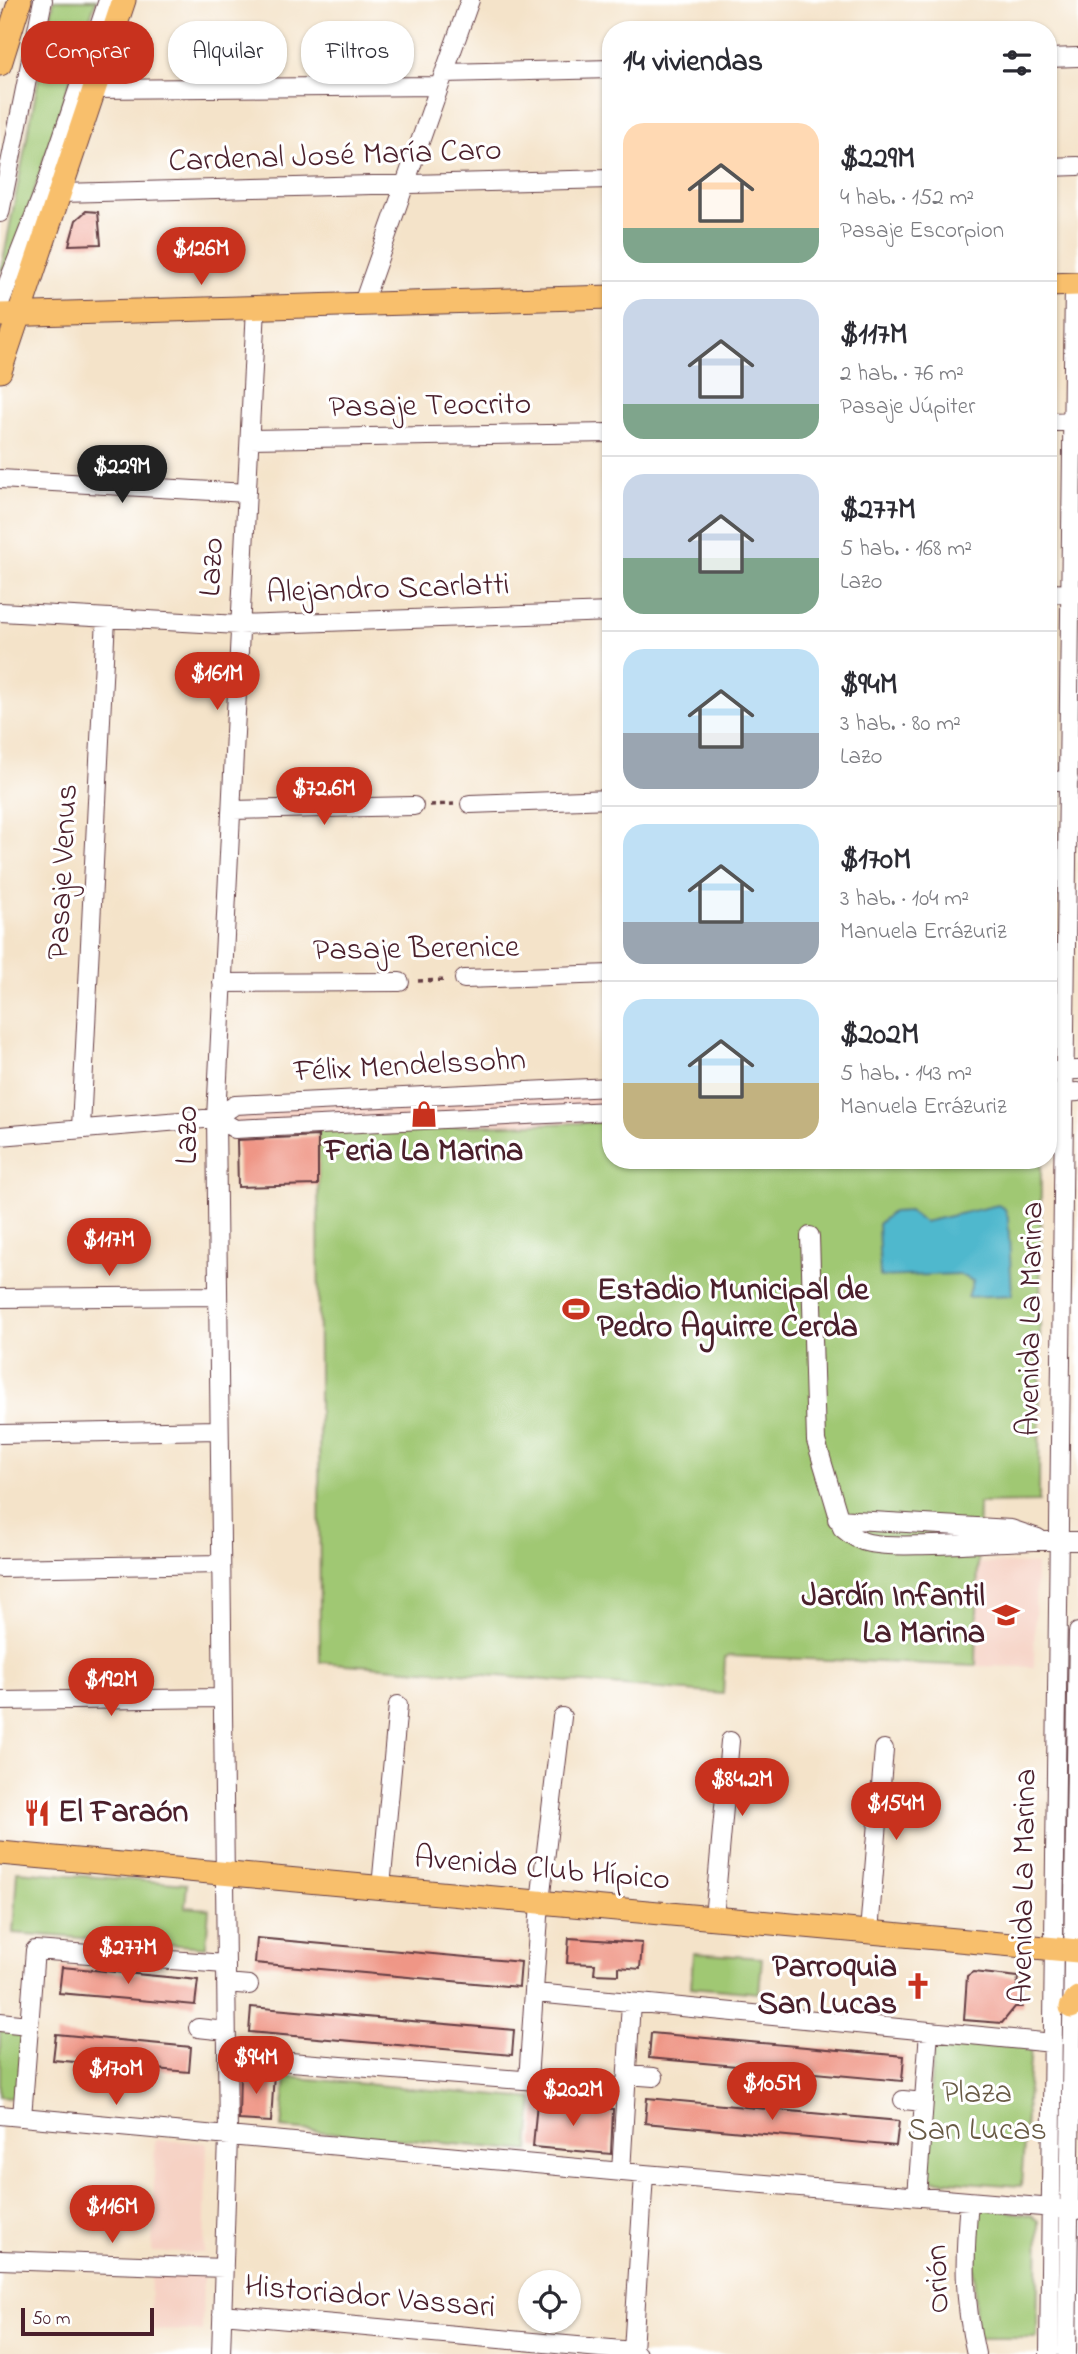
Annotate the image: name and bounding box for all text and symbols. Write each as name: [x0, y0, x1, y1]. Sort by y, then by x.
chip: Comprar: [21, 21, 154, 84]
chip: Alquilar: [168, 21, 287, 84]
chip: Filtros: [301, 21, 414, 84]
text: 14 viviendas: [623, 41, 763, 85]
icon: filters: [998, 44, 1036, 82]
street label: Cardenal José María Caro: [168, 128, 502, 186]
text: $229M: [840, 138, 915, 182]
icon: home: [679, 151, 763, 235]
text: 4 hab. · 152 m²: [840, 182, 974, 215]
text: Pasaje Escorpion: [840, 215, 1004, 248]
pin: $126M: [152, 228, 250, 287]
text: $126M: [173, 233, 229, 266]
text: $117M: [840, 314, 908, 358]
icon: home: [679, 327, 763, 411]
text: 2 hab. · 76 m²: [840, 358, 964, 391]
street label: Pasaje Teocrito: [328, 382, 532, 432]
text: Pasaje Júpiter: [840, 391, 975, 424]
pin: $229M: [73, 446, 171, 505]
text: $229M: [93, 451, 151, 484]
text: $277M: [840, 489, 916, 533]
icon: home: [679, 502, 763, 586]
text: 5 hab. · 168 m²: [840, 533, 972, 566]
street label: Lazo: [188, 536, 238, 598]
street label: Alejandro Scarlatti: [266, 562, 510, 618]
text: Lazo: [840, 566, 883, 599]
pin: $161M: [168, 652, 266, 712]
text: $161M: [191, 658, 243, 691]
text: $94M: [840, 664, 898, 708]
icon: home: [679, 677, 763, 761]
text: 3 hab. · 80 m²: [840, 708, 961, 741]
text: Lazo: [840, 741, 883, 774]
pin: $72.6M: [267, 768, 381, 827]
text: $72.6M: [292, 773, 356, 806]
street label: Pasaje Venus: [36, 783, 92, 961]
text: $170M: [840, 839, 911, 883]
icon: home: [679, 852, 763, 936]
text: 3 hab. · 104 m²: [840, 883, 969, 916]
text: Manuela Errázuriz: [840, 916, 1007, 949]
street label: Pasaje Berenice: [312, 925, 520, 975]
text: $202M: [840, 1014, 919, 1058]
icon: home: [679, 1027, 763, 1111]
street label: Félix Mendelssohn: [292, 1037, 527, 1097]
text: 5 hab. · 143 m²: [840, 1058, 972, 1091]
text: Manuela Errázuriz: [840, 1091, 1007, 1124]
shop icon: Feria La Marina: [409, 1099, 439, 1129]
street label: Lazo: [165, 1105, 212, 1165]
place label: Feria La Marina: [323, 1129, 523, 1176]
street label: Avenida La Marina: [1006, 1201, 1058, 1437]
pin: $117M: [60, 1218, 158, 1278]
text: $117M: [83, 1224, 135, 1257]
place label: Estadio Municipal de Pedro Aguirre Cerda: [597, 1268, 870, 1353]
sports icon: Estadio Municipal de Pedro Aguirre Cerda: [561, 1294, 591, 1324]
place label: Jardín Infantil La Marina: [802, 1574, 985, 1658]
school or university icon: Jardín Infantil La Marina: [991, 1600, 1021, 1630]
pin: $192M: [62, 1658, 160, 1718]
text: $192M: [84, 1664, 138, 1697]
pin: $84.2M: [685, 1758, 799, 1818]
text: $84.2M: [711, 1764, 773, 1797]
street label: Avenida La Marina: [999, 1768, 1051, 2004]
pin: $154M: [847, 1783, 945, 1842]
text: $154M: [867, 1788, 925, 1821]
place label: El Faraón: [58, 1790, 189, 1837]
restaurant icon: El Faraón: [22, 1798, 52, 1828]
street label: Avenida Club Hípico: [412, 1835, 672, 1905]
pin: $277M: [79, 1926, 177, 1986]
text: $277M: [99, 1932, 157, 1965]
place label: Parroquia San Lucas: [758, 1945, 897, 2029]
church icon: Parroquia San Lucas: [903, 1971, 933, 2001]
pin: $94M: [215, 2036, 297, 2096]
text: $94M: [234, 2042, 278, 2075]
pin: $170M: [67, 2048, 165, 2107]
text: $170M: [89, 2053, 143, 2086]
pin: $105M: [723, 2062, 821, 2122]
pin: $202M: [524, 2068, 622, 2128]
text: $105M: [743, 2068, 801, 2101]
park label: Plaza San Lucas: [907, 2071, 1047, 2155]
text: $202M: [543, 2074, 603, 2107]
pin: $116M: [63, 2186, 161, 2245]
text: $116M: [86, 2191, 138, 2224]
street label: Orión: [914, 2244, 964, 2314]
street label: Historiador Vassari: [243, 2264, 497, 2332]
map controls: [518, 2270, 581, 2333]
button: locate: [518, 2270, 581, 2333]
scale bar: [21, 2305, 154, 2337]
text: 50 m: [32, 2306, 71, 2333]

